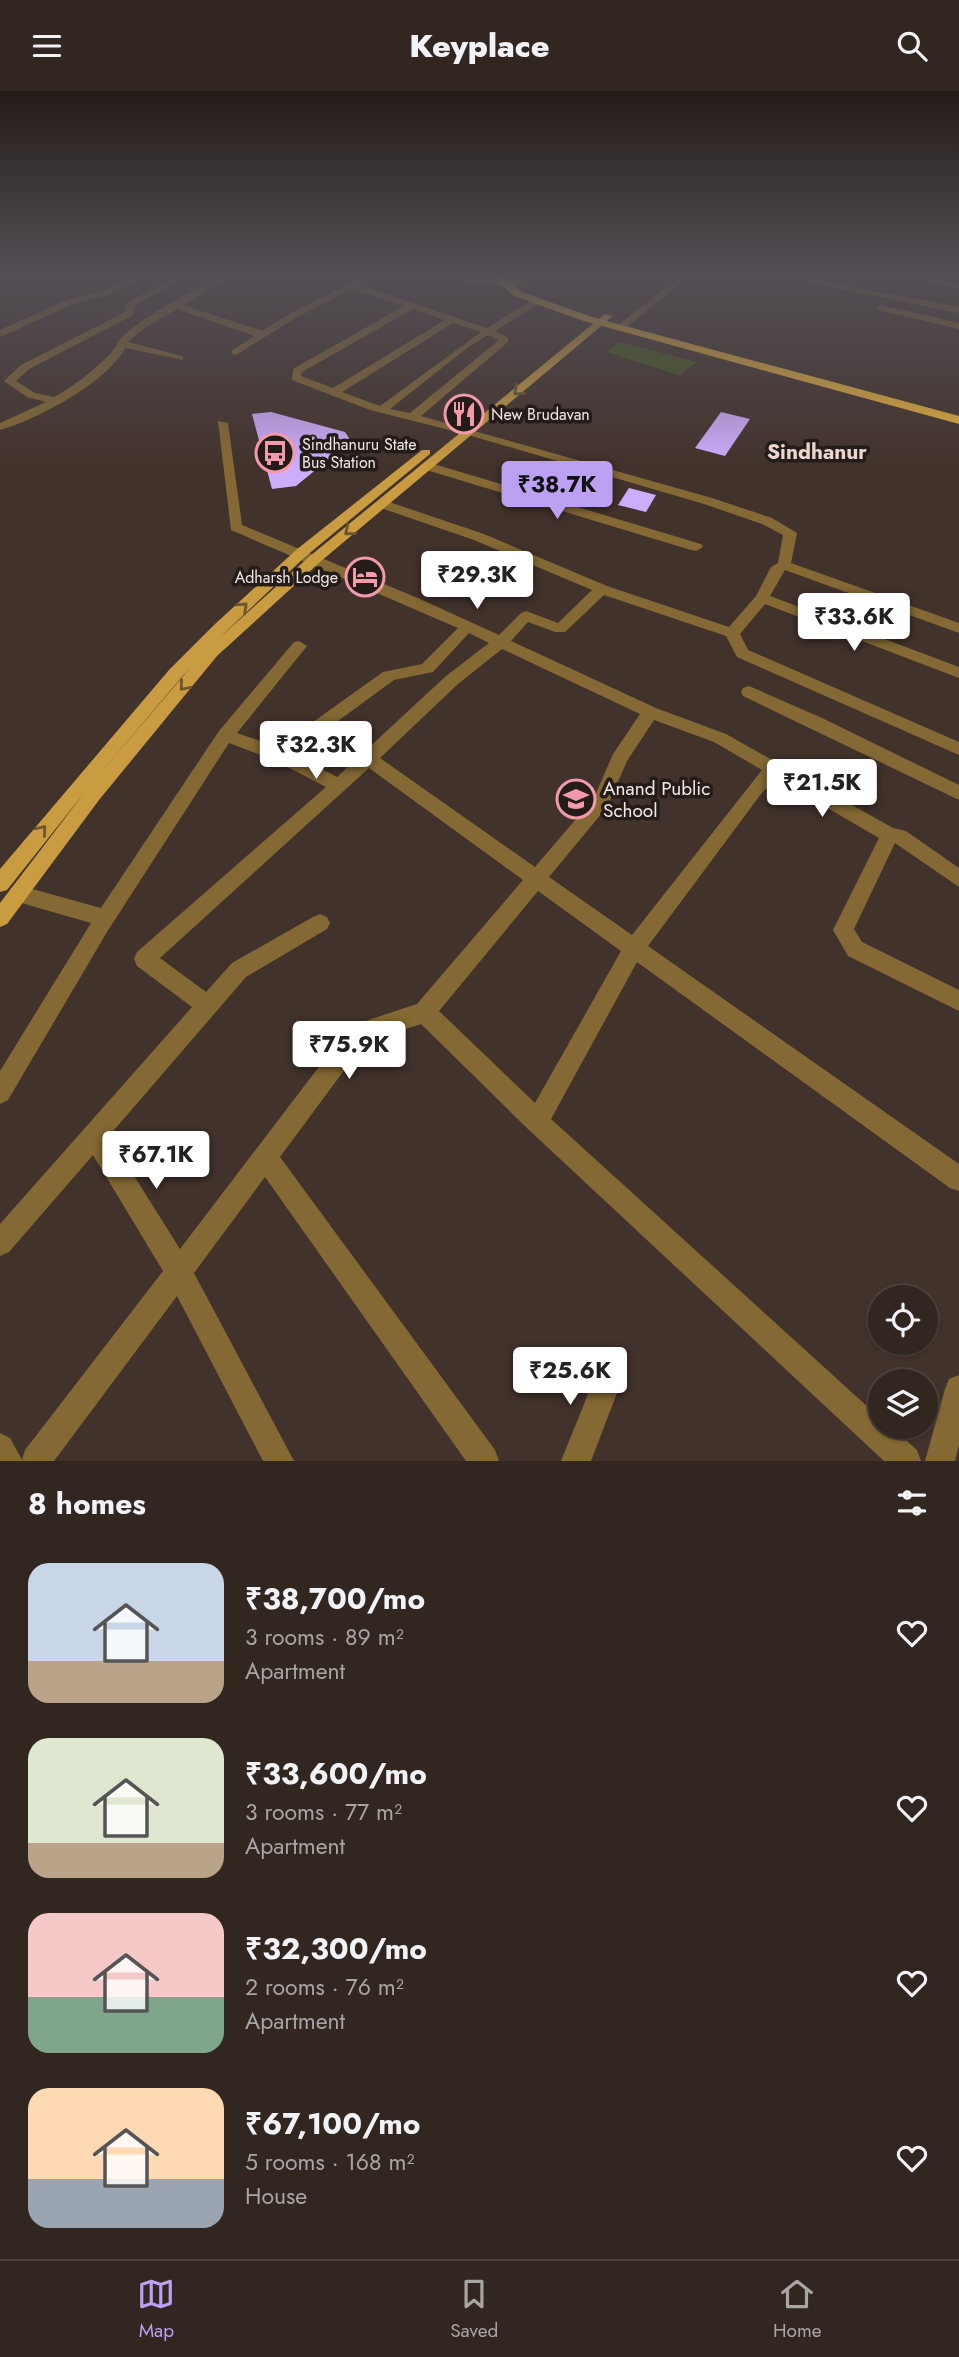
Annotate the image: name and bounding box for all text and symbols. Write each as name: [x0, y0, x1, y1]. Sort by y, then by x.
text: Keyplace: [409, 23, 550, 69]
icon: menu: [28, 27, 66, 65]
icon: search: [893, 27, 931, 65]
one-way arrow: [513, 383, 526, 395]
restaurant icon: New Brudavan: [443, 393, 485, 435]
place label: New Brudavan: [491, 403, 590, 426]
bus stop icon: Sindhanuru State Bus Station: [254, 432, 296, 474]
place label: Sindhanuru State Bus Station: [302, 433, 416, 474]
district label: Sindhanur: [767, 437, 867, 467]
pin: ₹38.7K: [500, 461, 614, 521]
text: ₹38.7K: [518, 467, 596, 501]
one-way arrow: [345, 523, 358, 535]
pin: ₹29.3K: [420, 552, 534, 611]
hotel icon: Adharsh Lodge: [344, 556, 386, 598]
text: ₹29.3K: [437, 557, 517, 591]
place label: Adharsh Lodge: [235, 566, 338, 589]
pin: ₹33.6K: [797, 594, 911, 653]
text: ₹33.6K: [814, 599, 894, 633]
one-way arrow: [235, 602, 248, 615]
one-way arrow: [179, 678, 192, 691]
pin: ₹32.3K: [259, 721, 373, 781]
text: ₹32.3K: [276, 727, 356, 761]
pin: ₹21.5K: [765, 759, 879, 819]
text: ₹21.5K: [783, 765, 861, 799]
place label: Anand Public School: [603, 775, 710, 824]
school or university icon: Anand Public School: [555, 778, 597, 820]
one-way arrow: [34, 826, 46, 839]
pin: ₹75.9K: [292, 1021, 406, 1081]
text: ₹75.9K: [309, 1027, 389, 1061]
pin: ₹67.1K: [99, 1131, 213, 1191]
text: ₹67.1K: [118, 1137, 194, 1171]
map controls: [868, 1285, 938, 1439]
button: locate: [868, 1285, 938, 1355]
pin: ₹25.6K: [513, 1347, 627, 1407]
text: ₹25.6K: [529, 1353, 611, 1387]
button: layers: [868, 1369, 938, 1439]
text: 8 homes: [28, 1482, 146, 1525]
icon: filters: [893, 1484, 931, 1522]
text: ₹38,700/mo: [245, 1577, 425, 1620]
icon: home: [84, 1591, 168, 1675]
icon: heart: [893, 1614, 931, 1652]
text: 3 rooms · 89 m²: [245, 1620, 404, 1654]
text: Apartment: [245, 1654, 345, 1688]
text: ₹33,600/mo: [245, 1752, 427, 1795]
icon: home: [84, 1766, 168, 1850]
icon: heart: [893, 1789, 931, 1827]
text: 3 rooms · 77 m²: [245, 1795, 402, 1829]
text: Apartment: [245, 1829, 345, 1863]
text: ₹32,300/mo: [245, 1927, 427, 1970]
icon: home: [84, 1941, 168, 2025]
icon: heart: [893, 1964, 931, 2002]
text: 2 rooms · 76 m²: [245, 1970, 404, 2004]
text: Apartment: [245, 2004, 345, 2038]
text: ₹67,100/mo: [245, 2102, 420, 2145]
icon: home: [84, 2116, 168, 2200]
icon: heart: [893, 2139, 931, 2177]
text: 5 rooms · 168 m²: [245, 2145, 414, 2179]
text: House: [245, 2179, 307, 2213]
tab: Map: [137, 2275, 175, 2344]
tab: Saved: [450, 2275, 498, 2344]
tab: Home: [773, 2275, 822, 2344]

